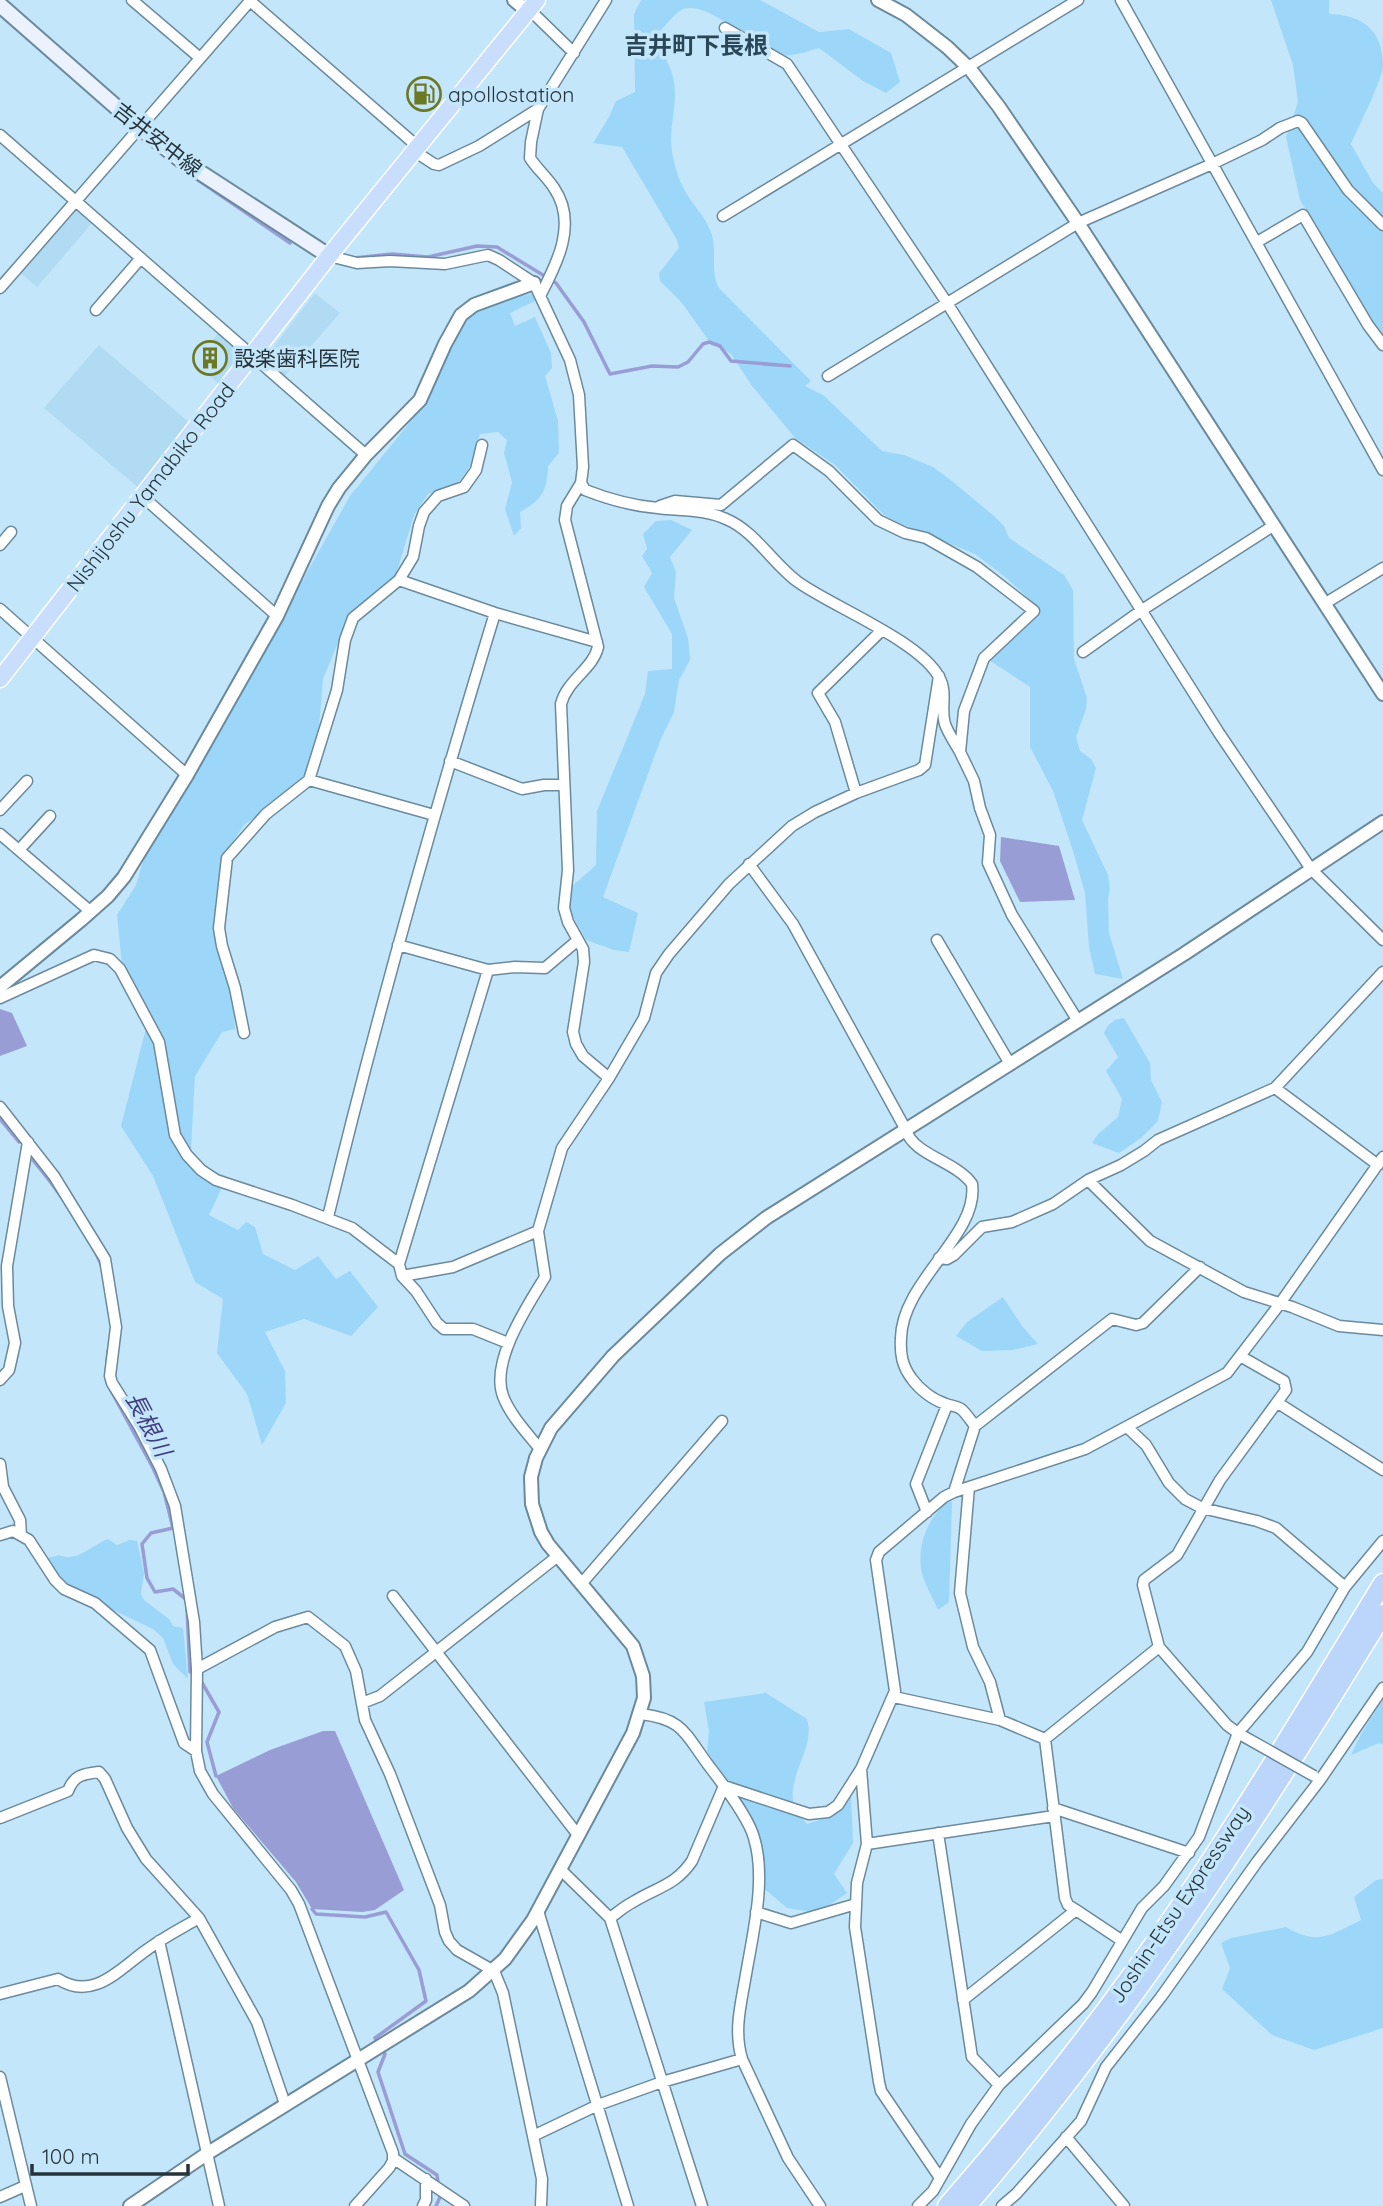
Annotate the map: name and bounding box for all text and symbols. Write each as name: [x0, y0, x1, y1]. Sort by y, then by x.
district label: 吉井町下長根: [624, 30, 768, 60]
fuel station icon: apollostation: [405, 75, 443, 113]
place label: apollostation: [448, 81, 574, 107]
street label: 吉井安中線: [109, 96, 207, 182]
building icon: 設楽歯科医院: [191, 339, 229, 377]
place label: 設楽歯科医院: [234, 345, 360, 371]
street label: Nishijoshu Yamabiko Road: [60, 377, 240, 597]
water label: 長根川: [120, 1387, 179, 1464]
street label: Joshin-Etsu Expressway: [1103, 1800, 1255, 2008]
scale bar: [32, 2132, 187, 2176]
text: 100 m: [42, 2143, 100, 2169]

